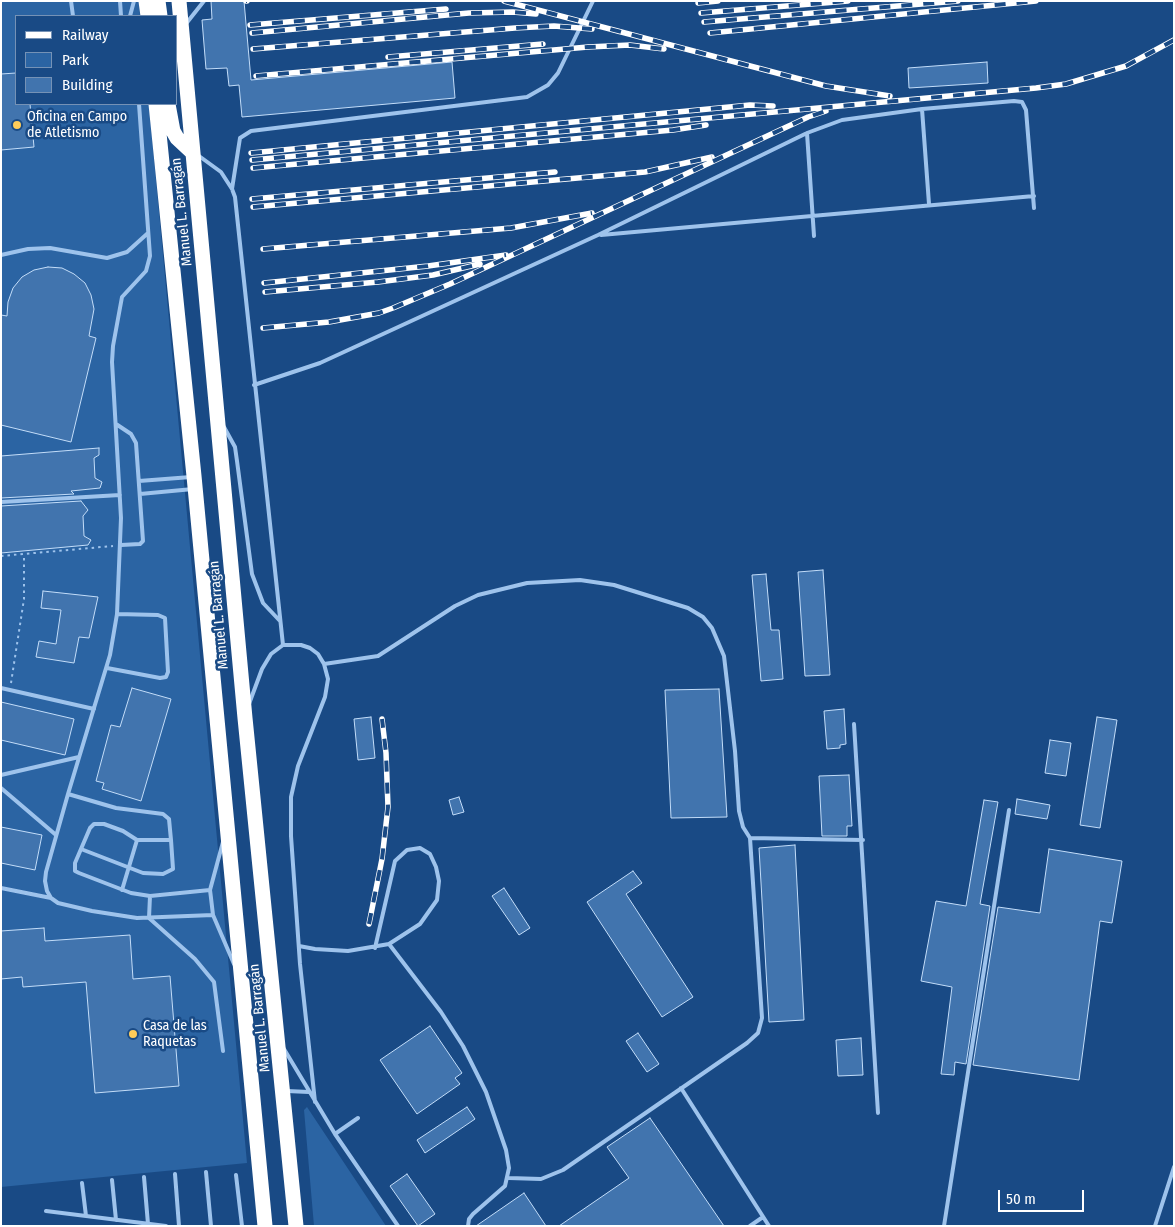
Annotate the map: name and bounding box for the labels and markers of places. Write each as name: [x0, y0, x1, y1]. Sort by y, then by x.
place label: Oficina en Campo de Atletismo: [27, 109, 127, 142]
marker: Oficina en Campo de Atletismo: [11, 119, 23, 131]
place label: Casa de las Raquetas: [143, 1018, 207, 1050]
marker: Casa de las Raquetas: [127, 1028, 139, 1040]

